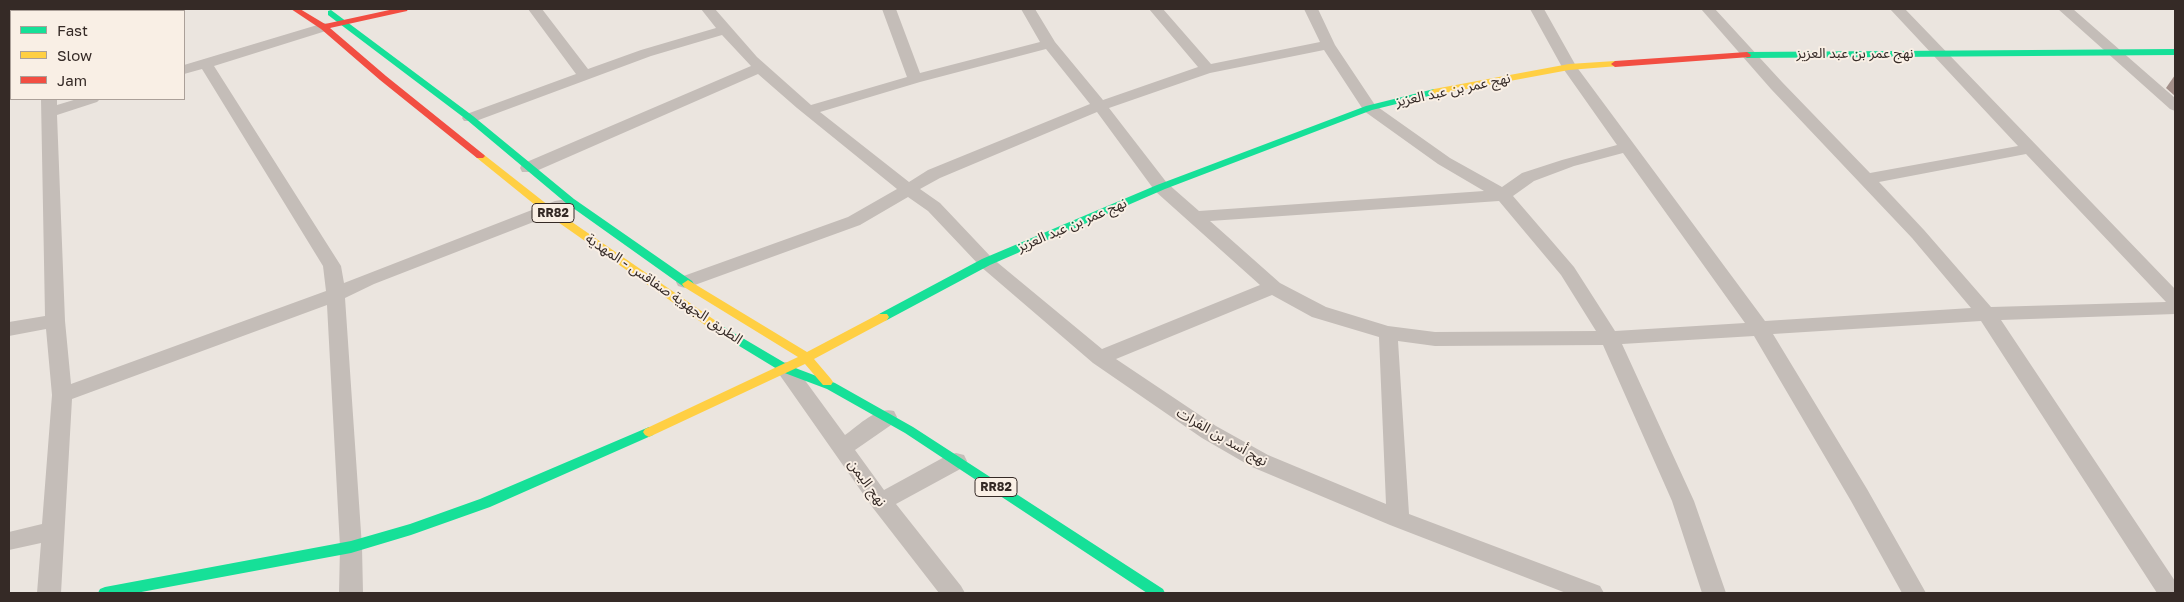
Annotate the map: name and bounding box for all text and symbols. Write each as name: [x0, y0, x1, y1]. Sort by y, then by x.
legend: [10, 10, 185, 100]
text: Fast: [57, 21, 88, 39]
text: Slow: [57, 46, 92, 64]
street label: نهج عمر بن عبد العزيز: [1796, 46, 1914, 62]
street label: نهج عمر بن عبد العزيز: [1394, 70, 1512, 110]
text: Jam: [57, 71, 87, 89]
street label: نهج عمر بن عبد العزيز: [1015, 194, 1129, 256]
road number: RR82: [532, 204, 574, 222]
street label: الطريق الجهوية صفاقس - المهدية: [582, 230, 746, 348]
street label: نهج أسد بن الفرات: [1173, 404, 1271, 470]
street label: نهج اليمن: [844, 456, 890, 510]
road number: RR82: [975, 478, 1017, 497]

